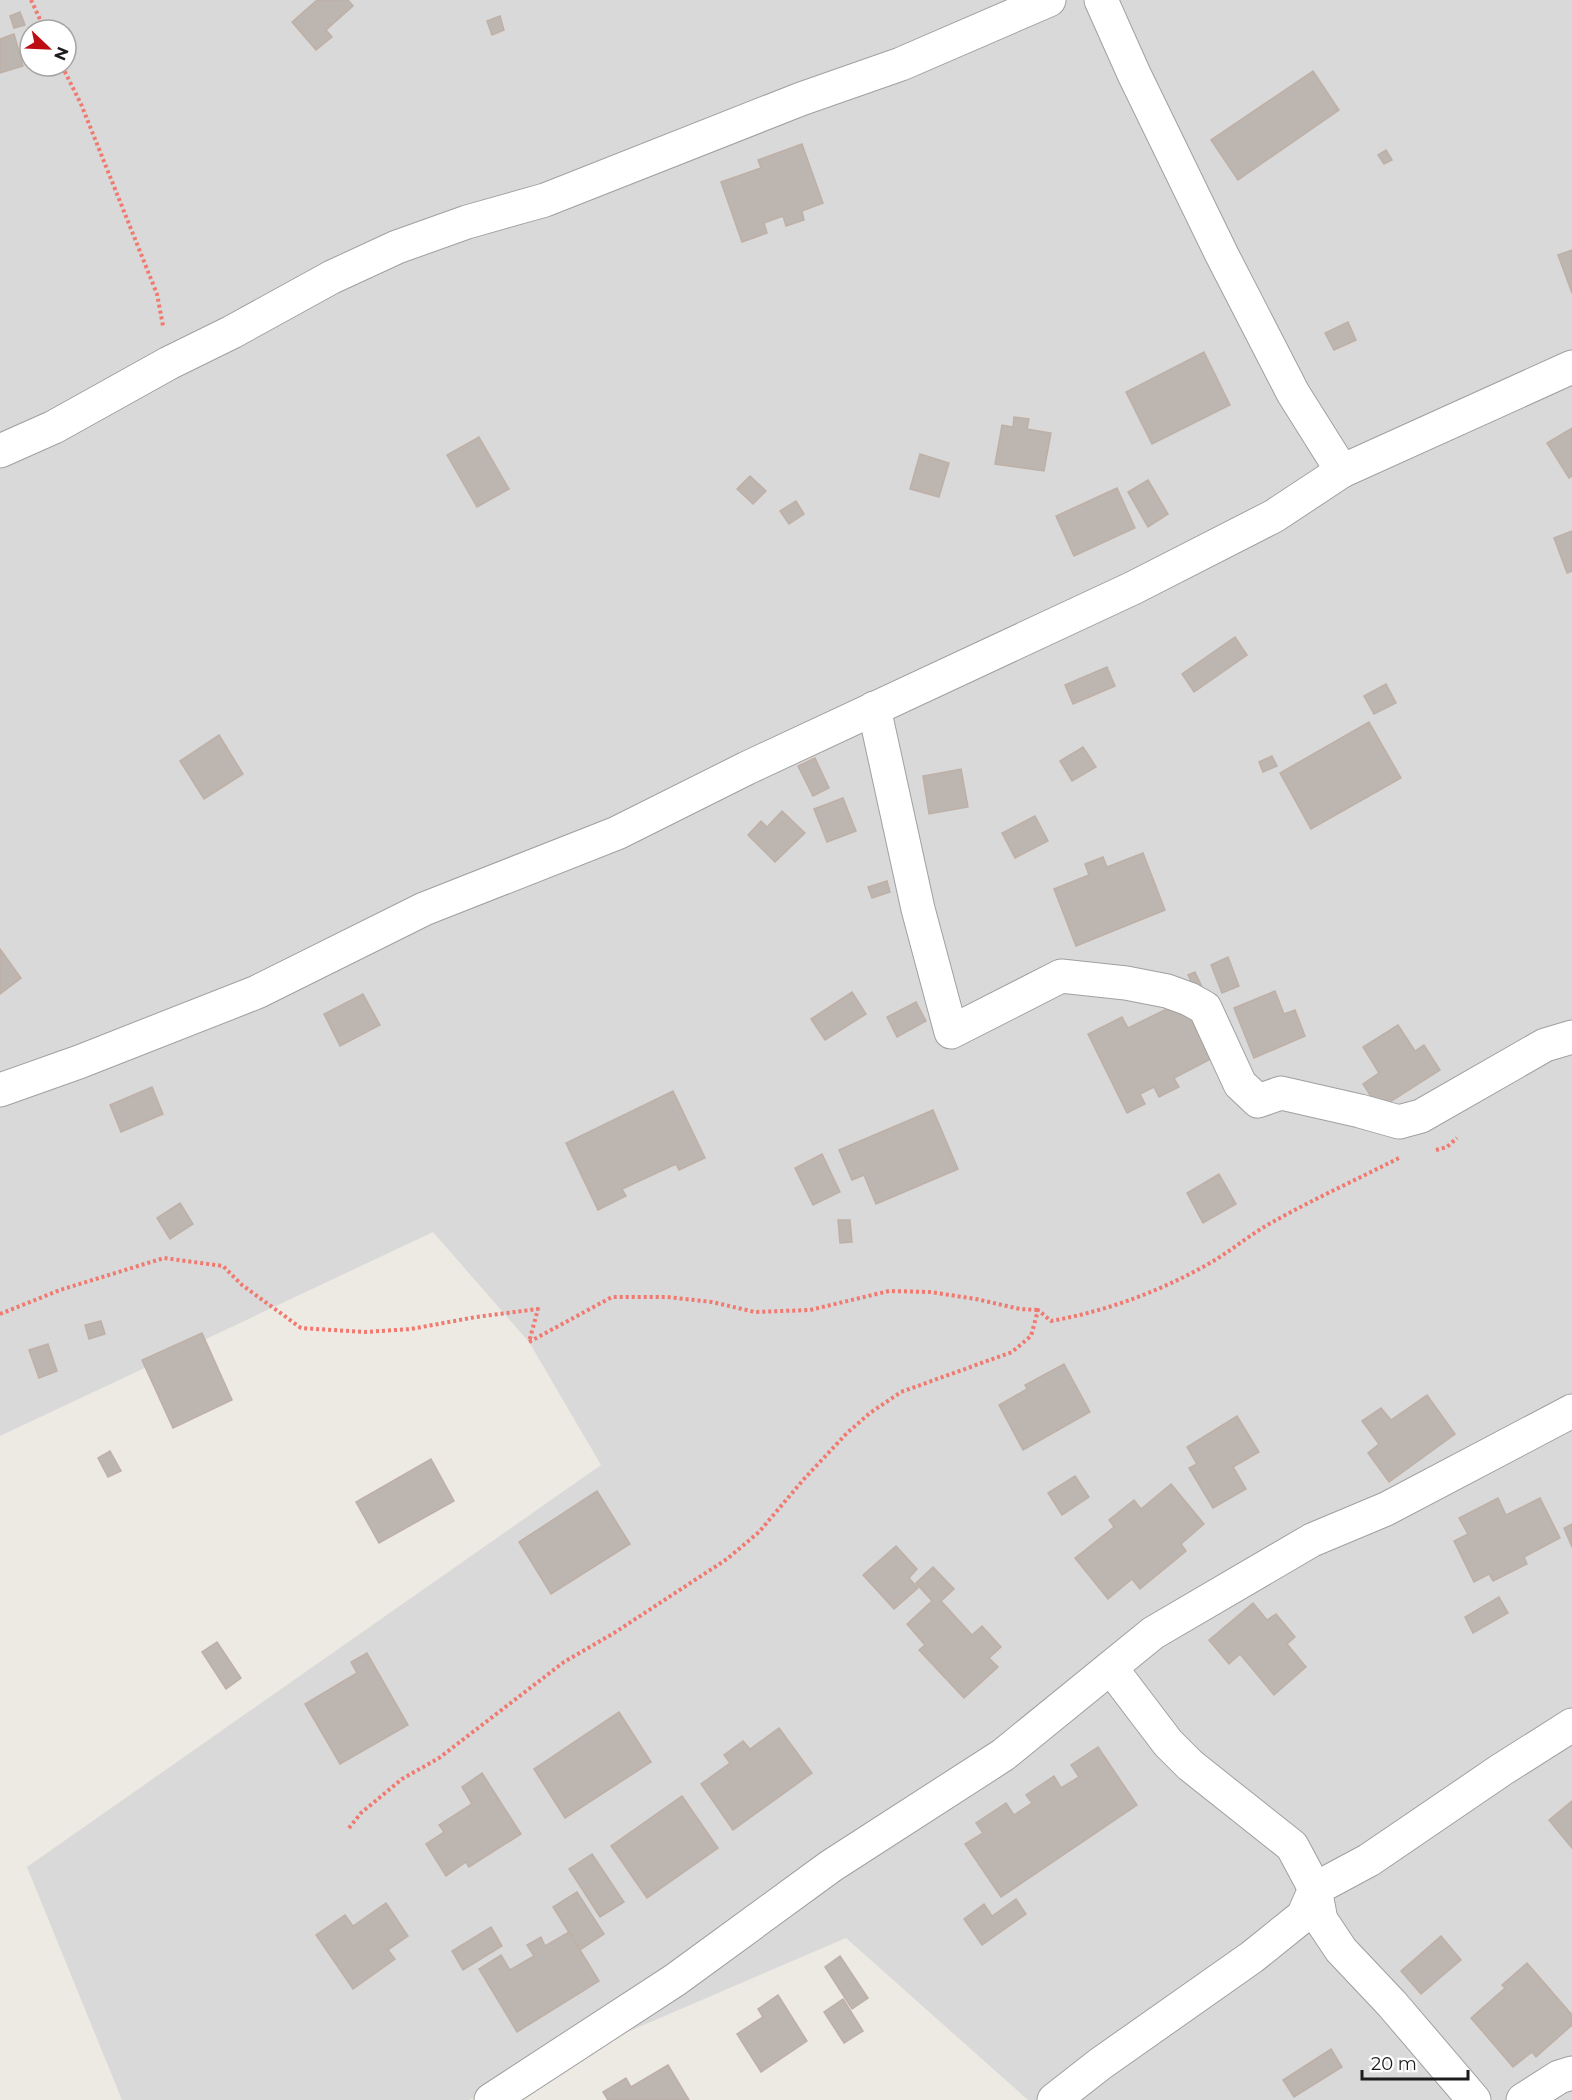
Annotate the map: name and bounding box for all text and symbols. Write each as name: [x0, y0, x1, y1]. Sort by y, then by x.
north arrow: [18, 18, 78, 78]
text: N: [50, 44, 73, 63]
scale bar: [1362, 2043, 1468, 2081]
text: 20 m: [1371, 2053, 1417, 2075]

